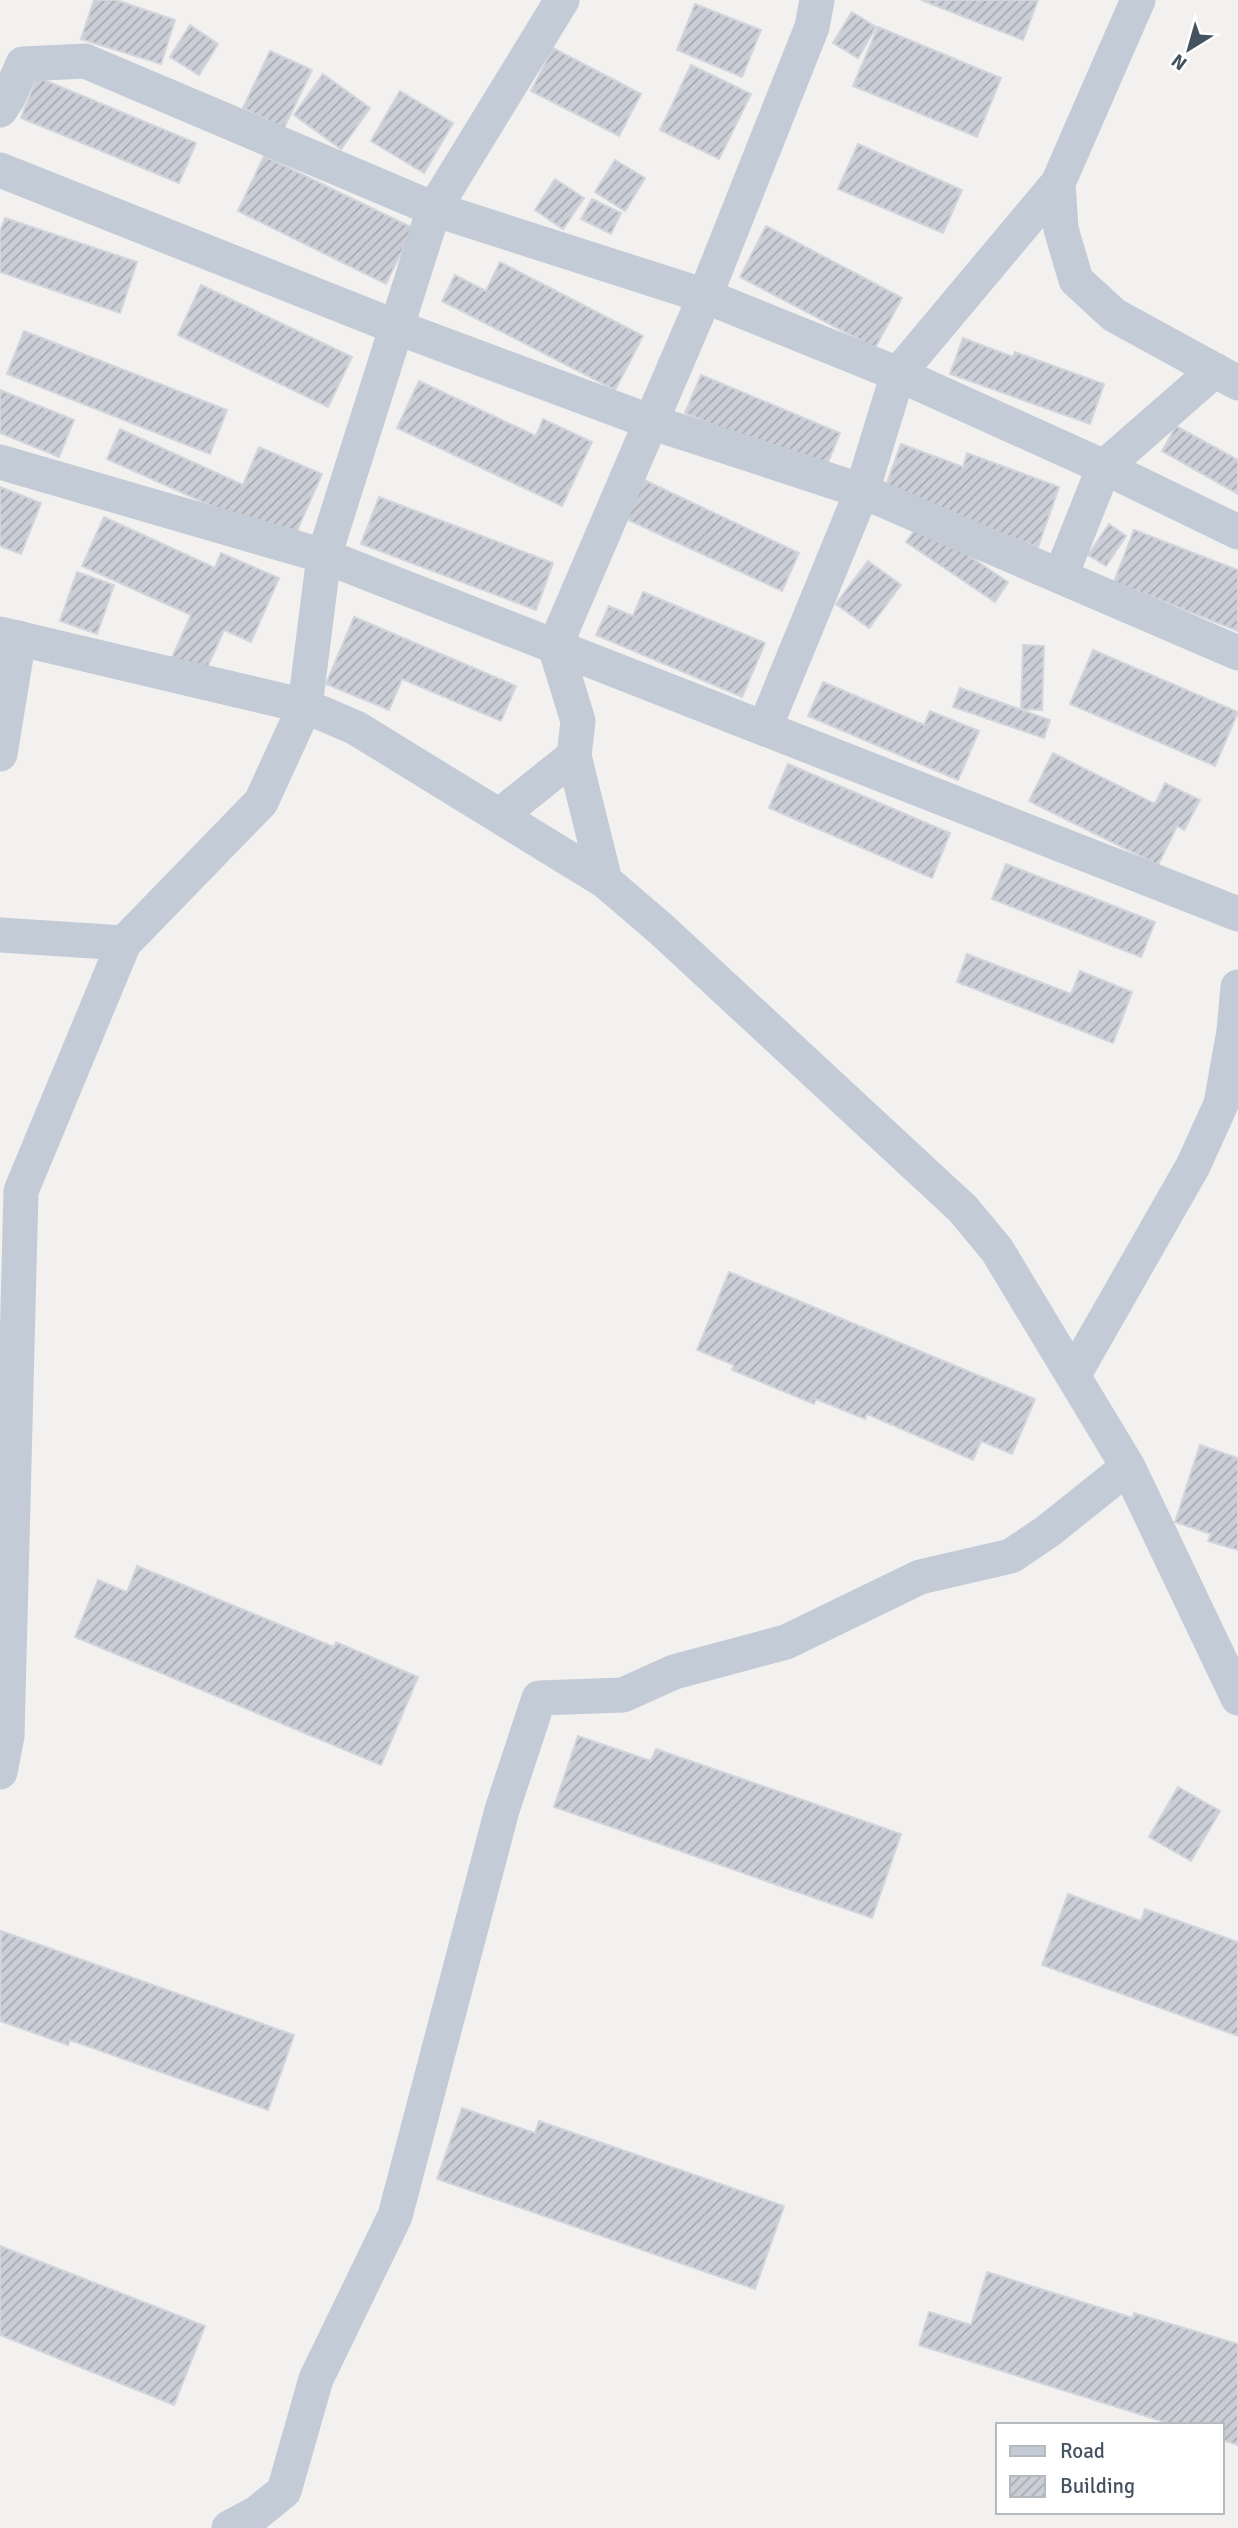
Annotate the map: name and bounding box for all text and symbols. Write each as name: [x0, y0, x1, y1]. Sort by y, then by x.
north arrow: [1154, 14, 1224, 84]
text: N: [1167, 48, 1192, 75]
legend: [996, 2423, 1224, 2514]
text: Road: [1060, 2438, 1105, 2464]
text: Building: [1060, 2473, 1135, 2499]

